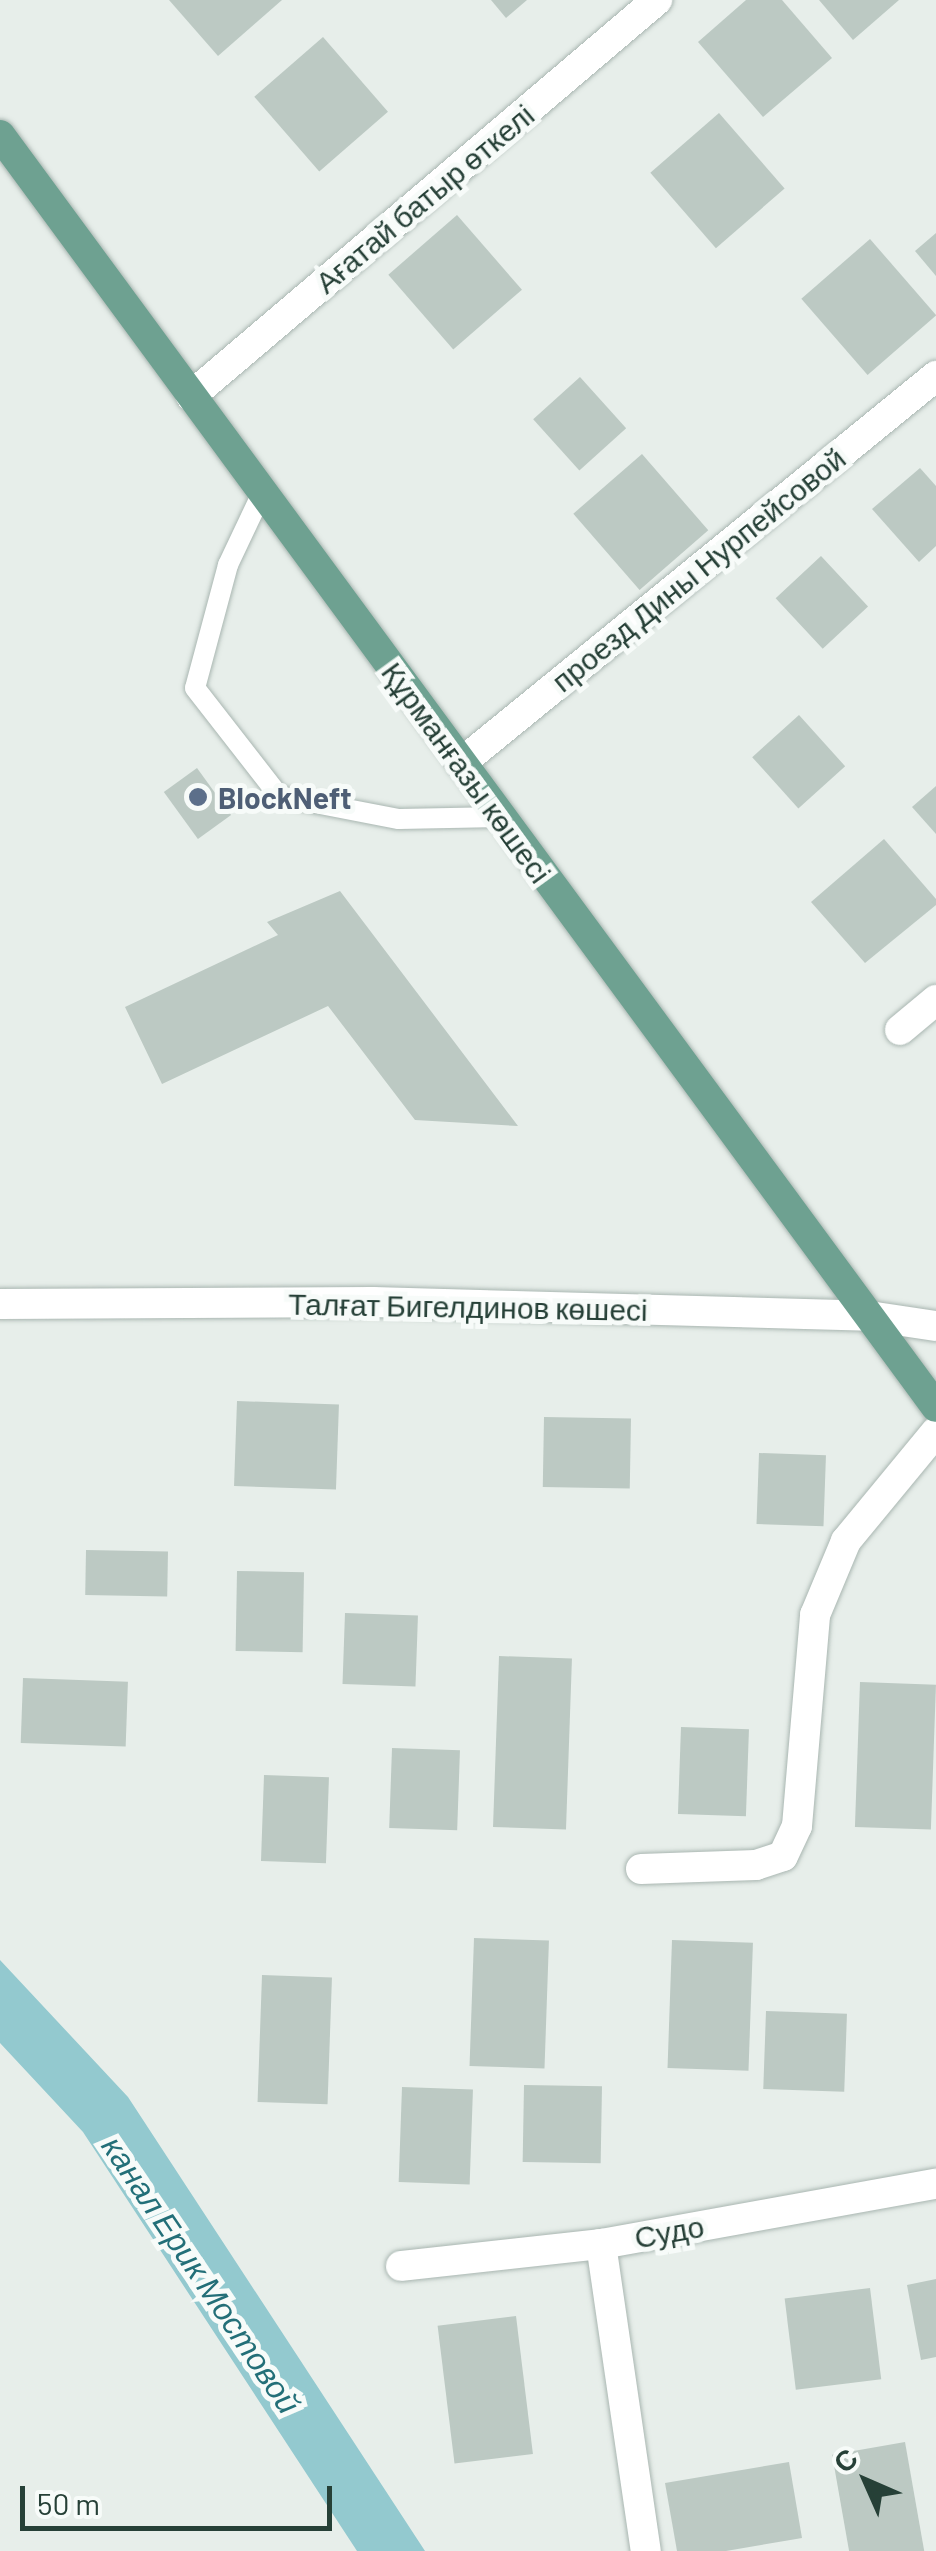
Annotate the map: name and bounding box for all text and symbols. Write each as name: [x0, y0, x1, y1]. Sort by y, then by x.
street label: Ағатай батыр өткелі: [307, 96, 541, 300]
street label: проезд Дины Нурпейсовой: [544, 439, 852, 699]
street label: Құрманғазы көшесі: [375, 655, 559, 889]
place label: BlockNeft: [218, 779, 352, 815]
marker: BlockNeft: [187, 786, 209, 808]
street label: Талғат Бигелдинов көшесі: [288, 1285, 648, 1327]
water label: канал Ерик Мостовой: [95, 2128, 309, 2420]
street label: Судо: [631, 2207, 707, 2255]
north arrow: [816, 2431, 916, 2531]
text: С: [826, 2441, 864, 2479]
scale bar: [25, 2466, 338, 2528]
text: 50 m: [37, 2485, 100, 2521]

